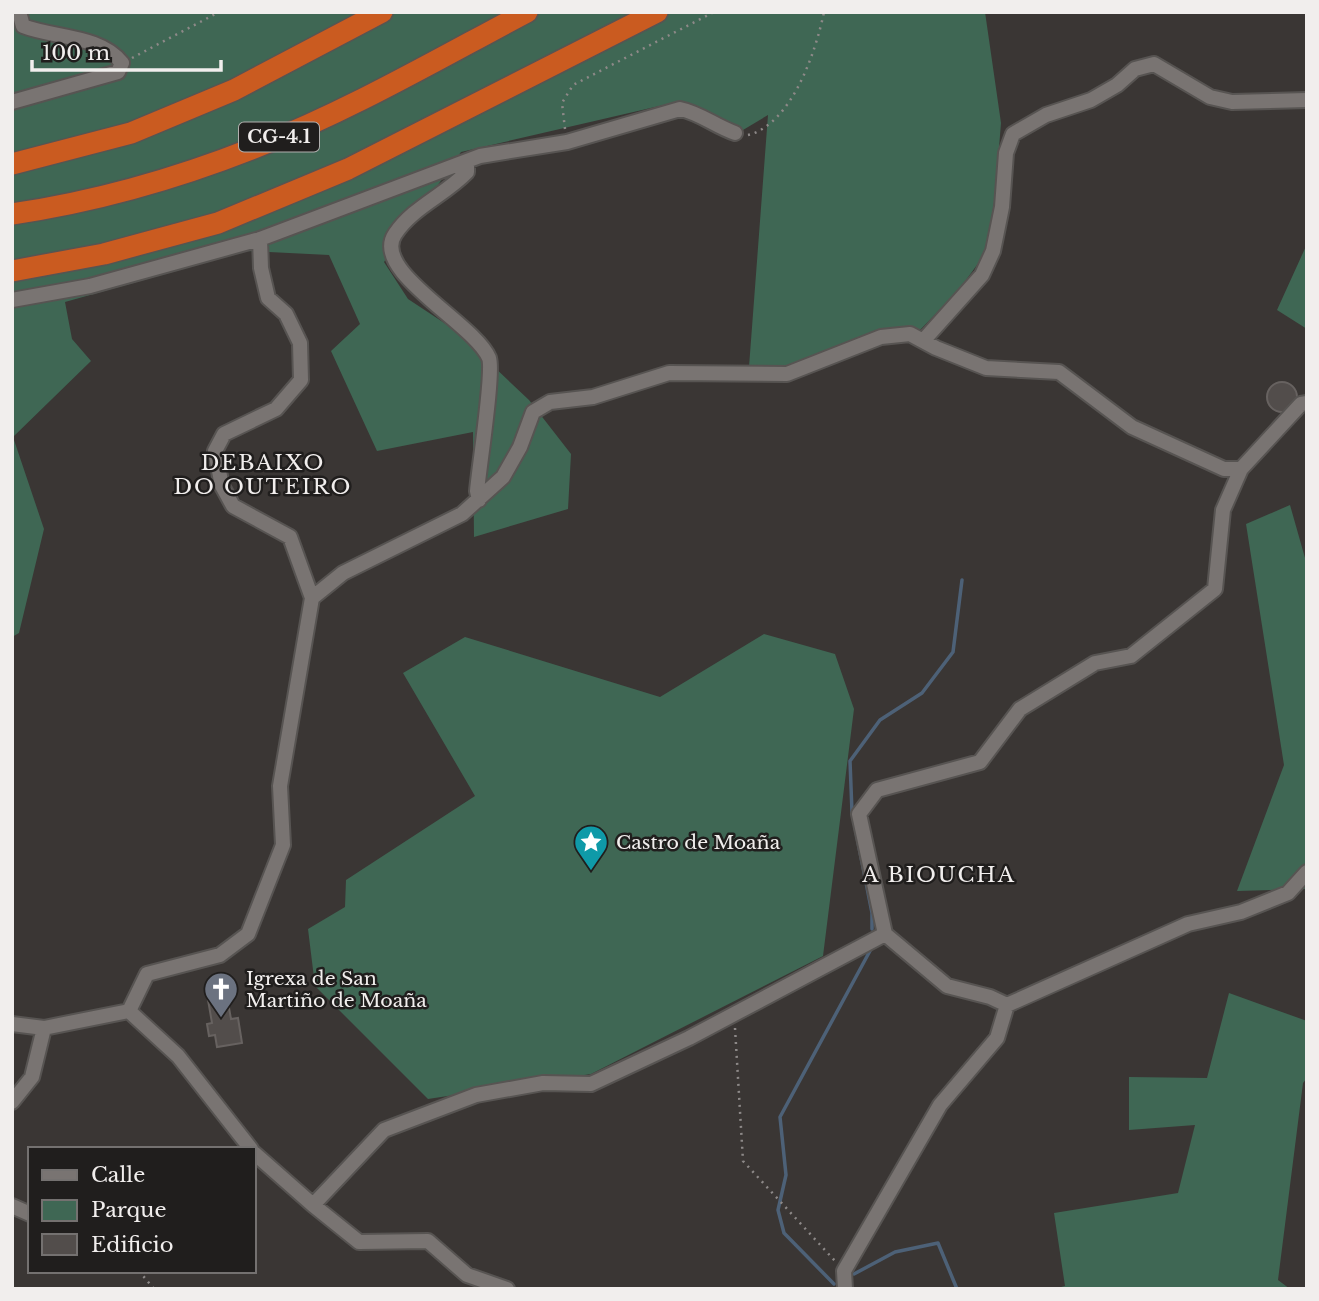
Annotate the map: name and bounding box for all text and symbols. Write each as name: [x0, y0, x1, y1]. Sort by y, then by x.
scale bar: [32, 28, 220, 72]
text: 100 m: [42, 40, 110, 66]
road number: CG-4.1: [239, 122, 319, 152]
district label: DEBAIXO DO OUTEIRO: [174, 450, 353, 500]
place icon: Castro de Moaña: [572, 823, 610, 872]
place label: Castro de Moaña: [616, 831, 781, 854]
district label: A BIOUCHA: [861, 862, 1016, 888]
place label: Igrexa de San Martiño de Moaña: [246, 967, 427, 1012]
church icon: Igrexa de San Martiño de Moaña: [202, 970, 240, 1019]
legend: [28, 1147, 256, 1273]
text: Calle: [91, 1162, 145, 1188]
text: Parque: [91, 1197, 166, 1223]
text: Edificio: [91, 1232, 173, 1258]

